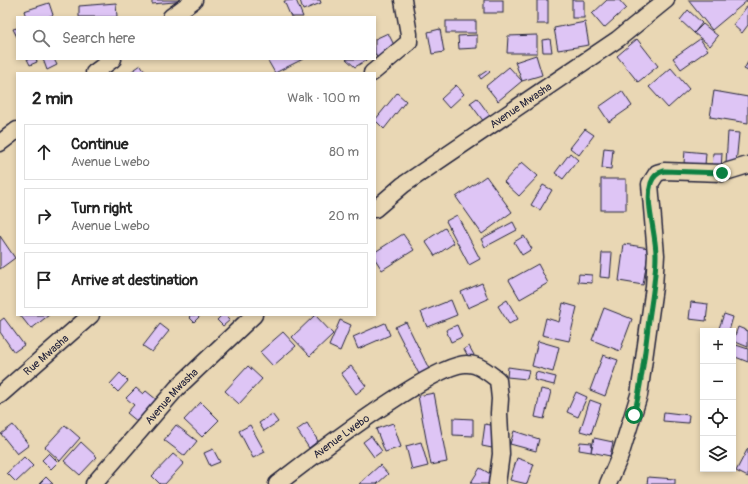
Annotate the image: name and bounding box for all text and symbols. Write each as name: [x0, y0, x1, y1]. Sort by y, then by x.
search box: [16, 16, 376, 60]
icon: search: [30, 27, 52, 49]
text: Search here: [62, 29, 135, 48]
street label: Avenue Mwasha: [487, 80, 554, 131]
text: 2 min: [32, 88, 73, 109]
text: Walk · 100 m: [287, 90, 360, 106]
text: Continue: [71, 135, 129, 154]
icon: ahead: [33, 141, 55, 163]
text: 80 m: [329, 144, 359, 160]
text: Avenue Lwebo: [71, 154, 150, 170]
route end: [713, 164, 731, 182]
text: Turn right: [71, 199, 132, 218]
icon: right: [33, 205, 55, 227]
text: 20 m: [328, 208, 359, 224]
text: Avenue Lwebo: [71, 218, 150, 234]
icon: arrive: [33, 269, 55, 291]
text: Arrive at destination: [71, 271, 198, 290]
map controls: [700, 328, 736, 472]
button: +: [700, 328, 736, 364]
street label: Rue Mwasha: [21, 332, 71, 378]
button: −: [700, 364, 736, 400]
street label: Avenue Mwasha: [142, 366, 201, 427]
button: locate: [700, 400, 736, 436]
route start: [625, 406, 643, 424]
street label: Avenue Lwebo: [310, 412, 372, 461]
button: layers: [700, 436, 736, 472]

